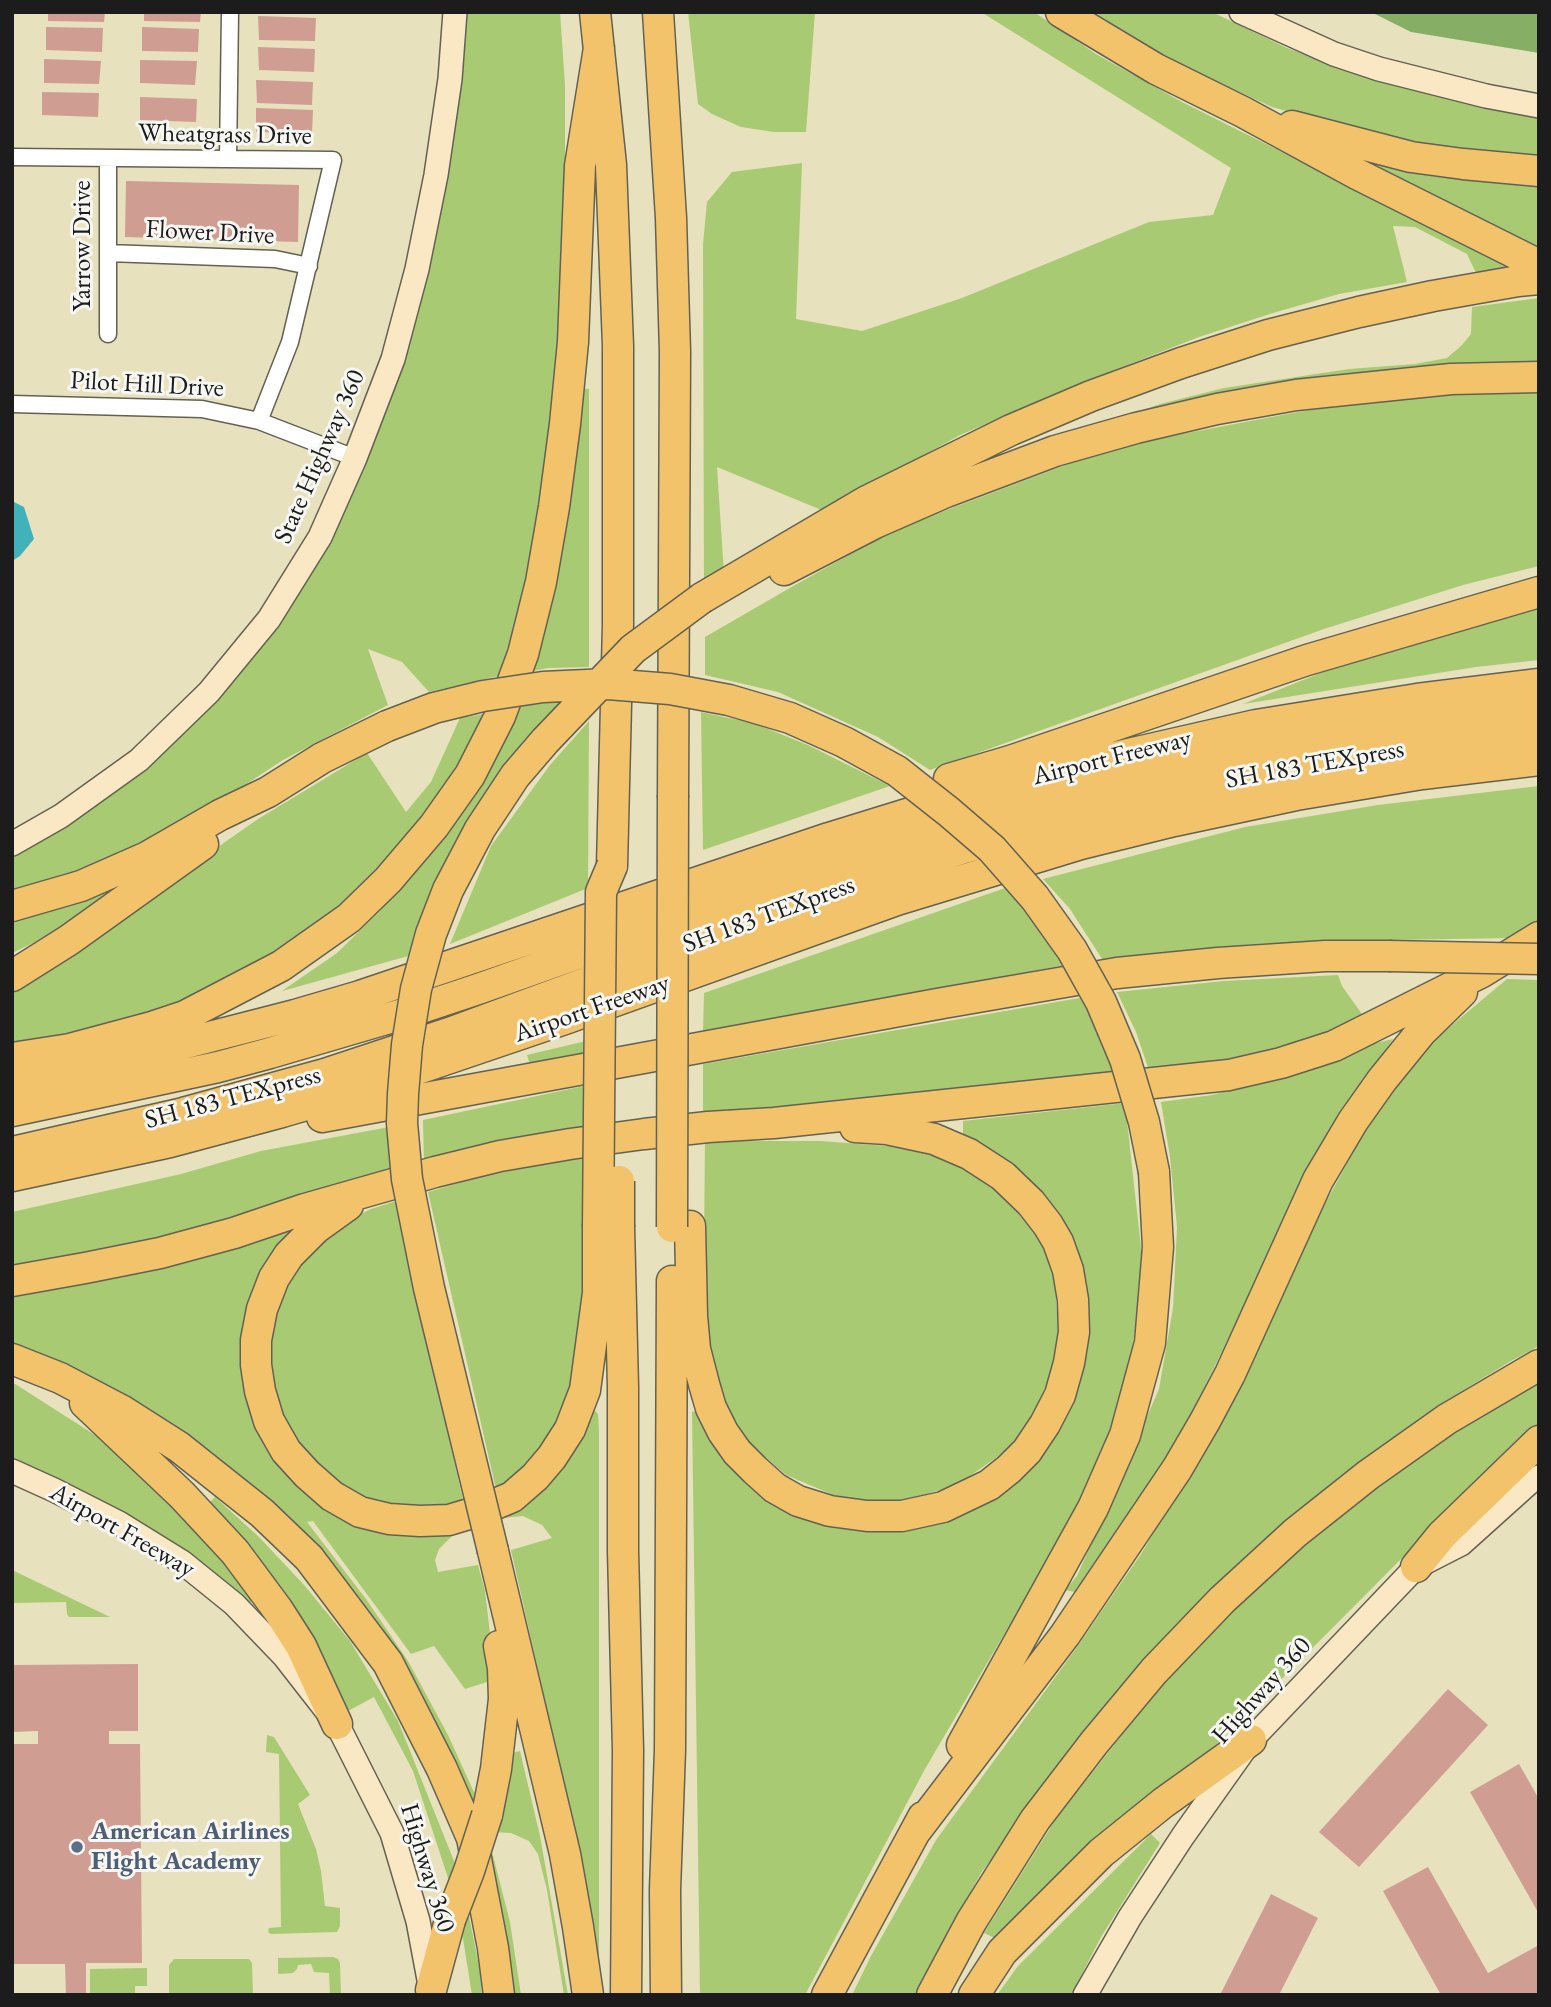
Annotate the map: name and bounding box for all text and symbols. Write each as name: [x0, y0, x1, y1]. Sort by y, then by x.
street label: Wheatgrass Drive: [138, 118, 312, 152]
street label: Yarrow Drive: [67, 180, 99, 312]
street label: Flower Drive: [145, 214, 275, 252]
street label: Pilot Hill Drive: [69, 365, 225, 405]
street label: State Highway 360: [268, 365, 372, 549]
street label: Airport Freeway: [1029, 723, 1195, 793]
street label: SH 183 TEXpress: [1223, 734, 1407, 796]
street label: SH 183 TEXpress: [679, 869, 859, 961]
street label: Airport Freeway: [510, 968, 674, 1050]
street label: SH 183 TEXpress: [142, 1060, 324, 1136]
street label: Airport Freeway: [44, 1477, 200, 1585]
street label: Highway 360: [1206, 1631, 1318, 1751]
street label: Highway 360: [393, 1800, 461, 1936]
place label: American Airlines Flight Academy: [91, 1816, 290, 1878]
marker: American Airlines Flight Academy: [69, 1839, 85, 1855]

